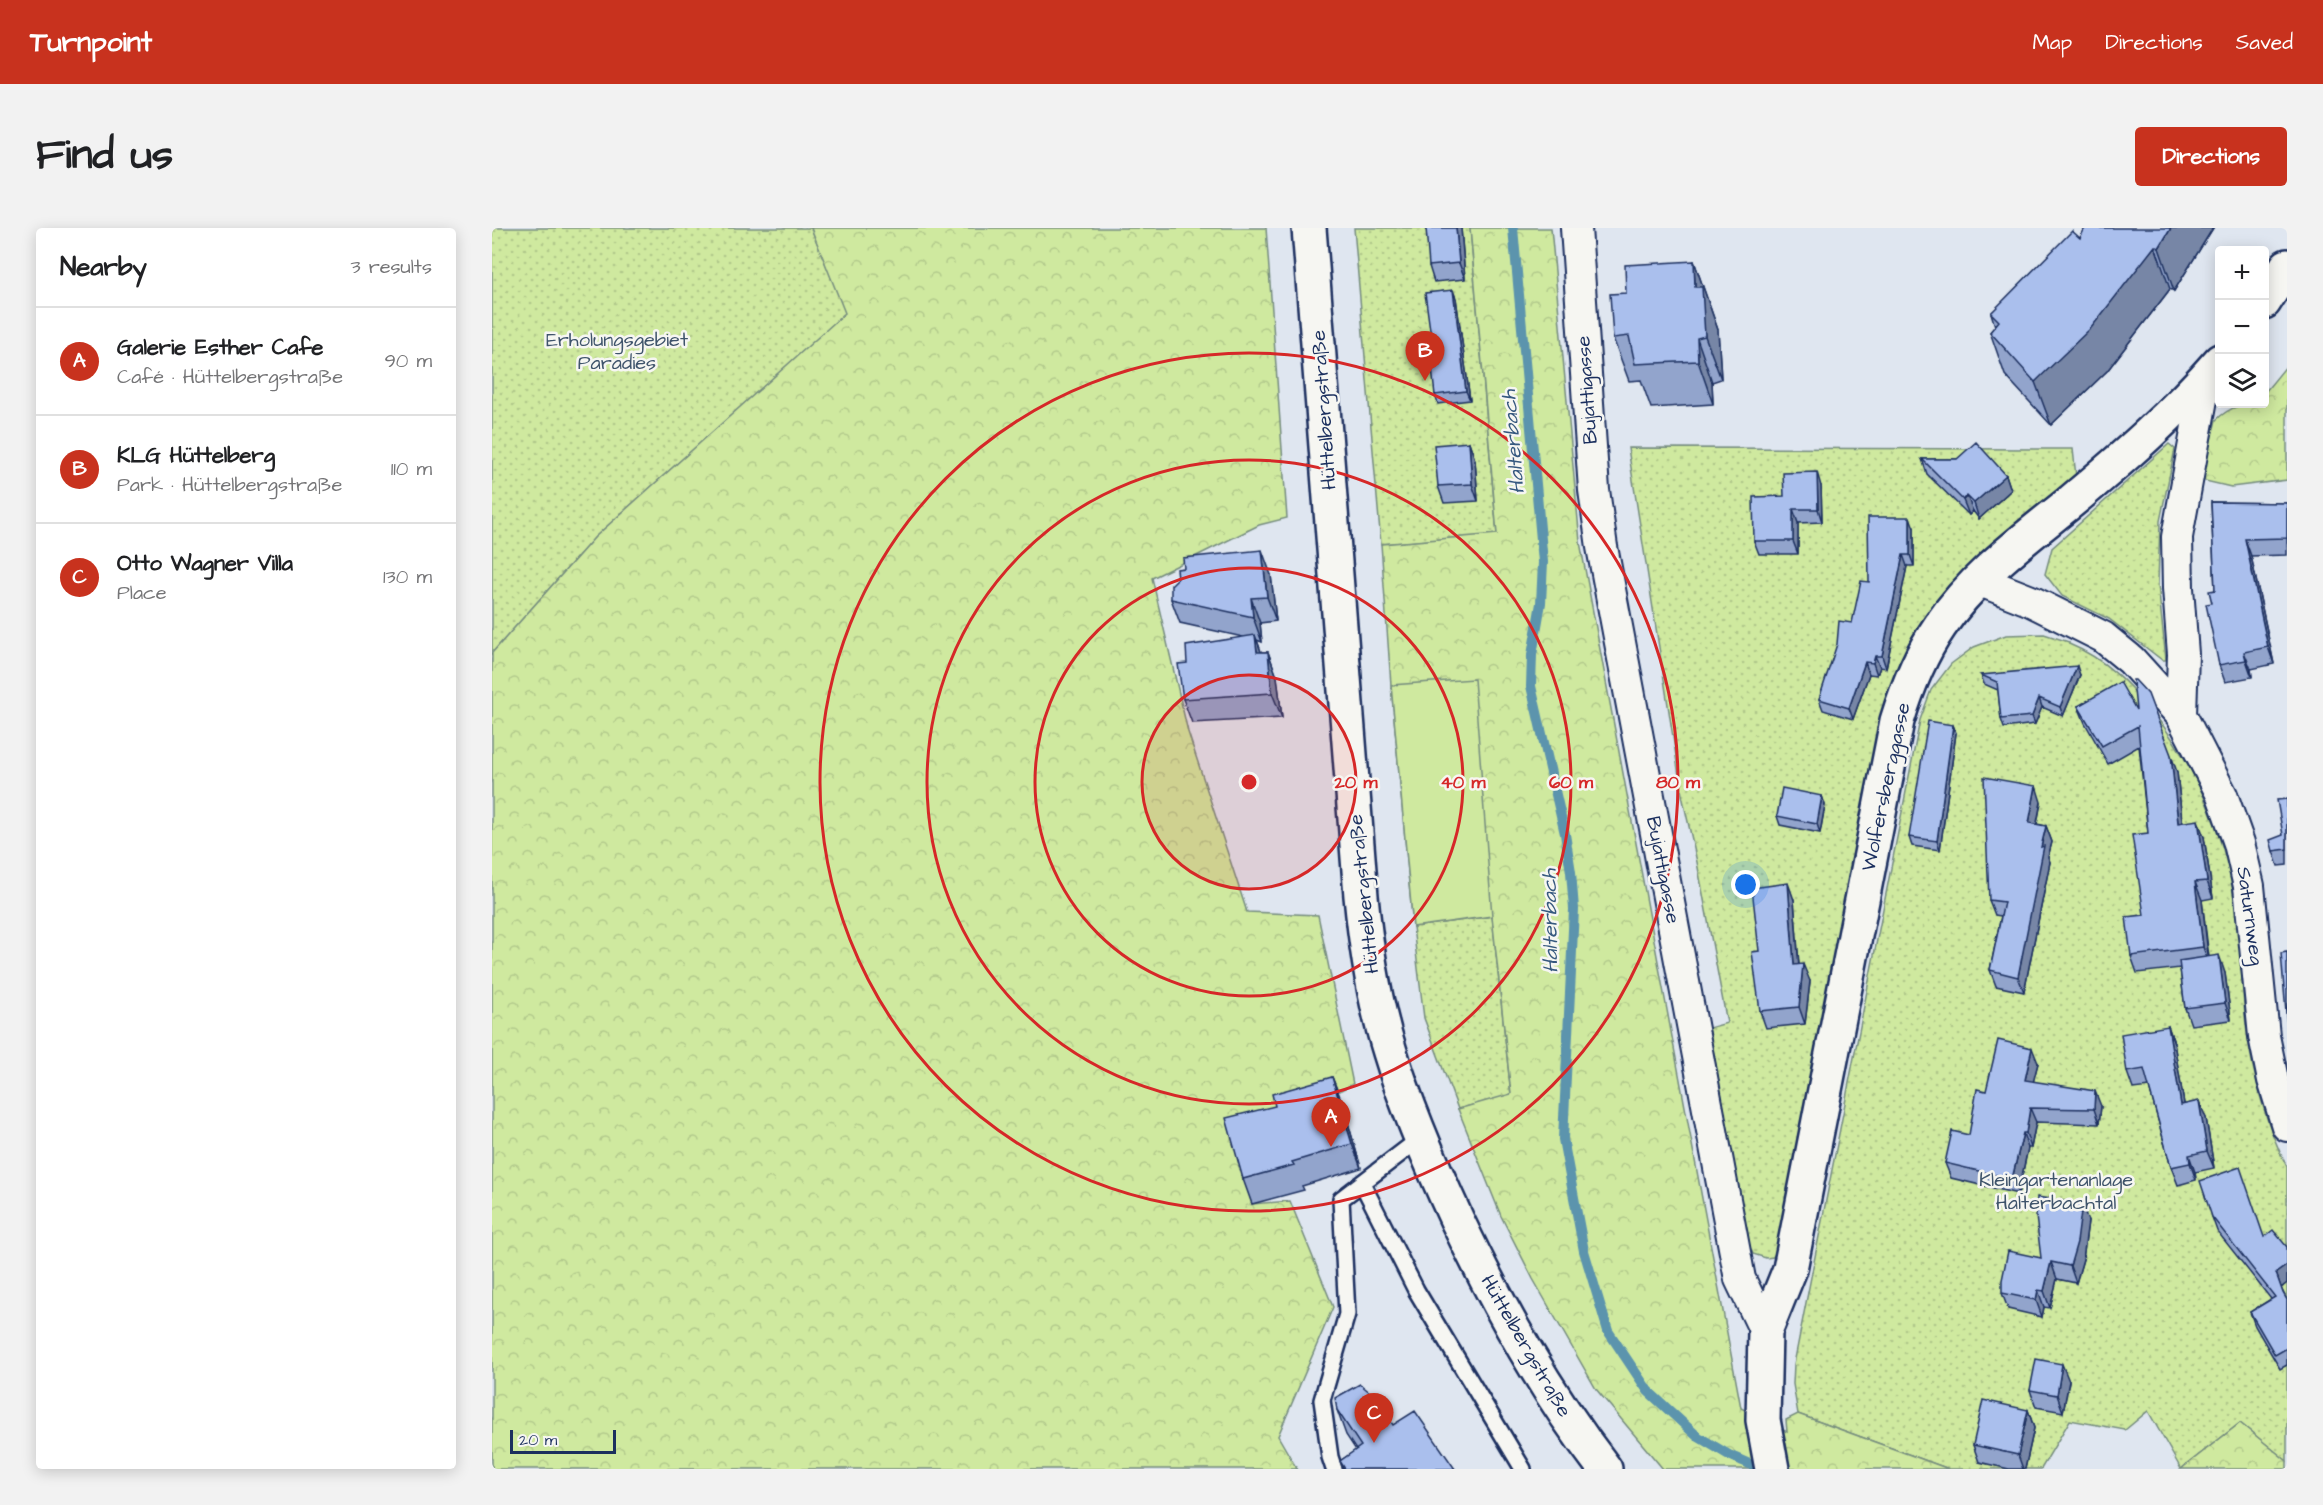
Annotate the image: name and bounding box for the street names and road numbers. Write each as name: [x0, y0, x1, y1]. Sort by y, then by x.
street label: Hüttelbergstraße: [1304, 329, 1345, 491]
street label: Bujattigasse: [1569, 335, 1606, 445]
street label: Wolfersberggasse: [1854, 700, 1919, 874]
street label: Hüttelbergstraße: [1342, 813, 1387, 975]
street label: Bujattigasse: [1638, 814, 1687, 926]
street label: Saturnweg: [2228, 865, 2271, 967]
street label: Hüttelbergstraße: [1473, 1270, 1578, 1423]

